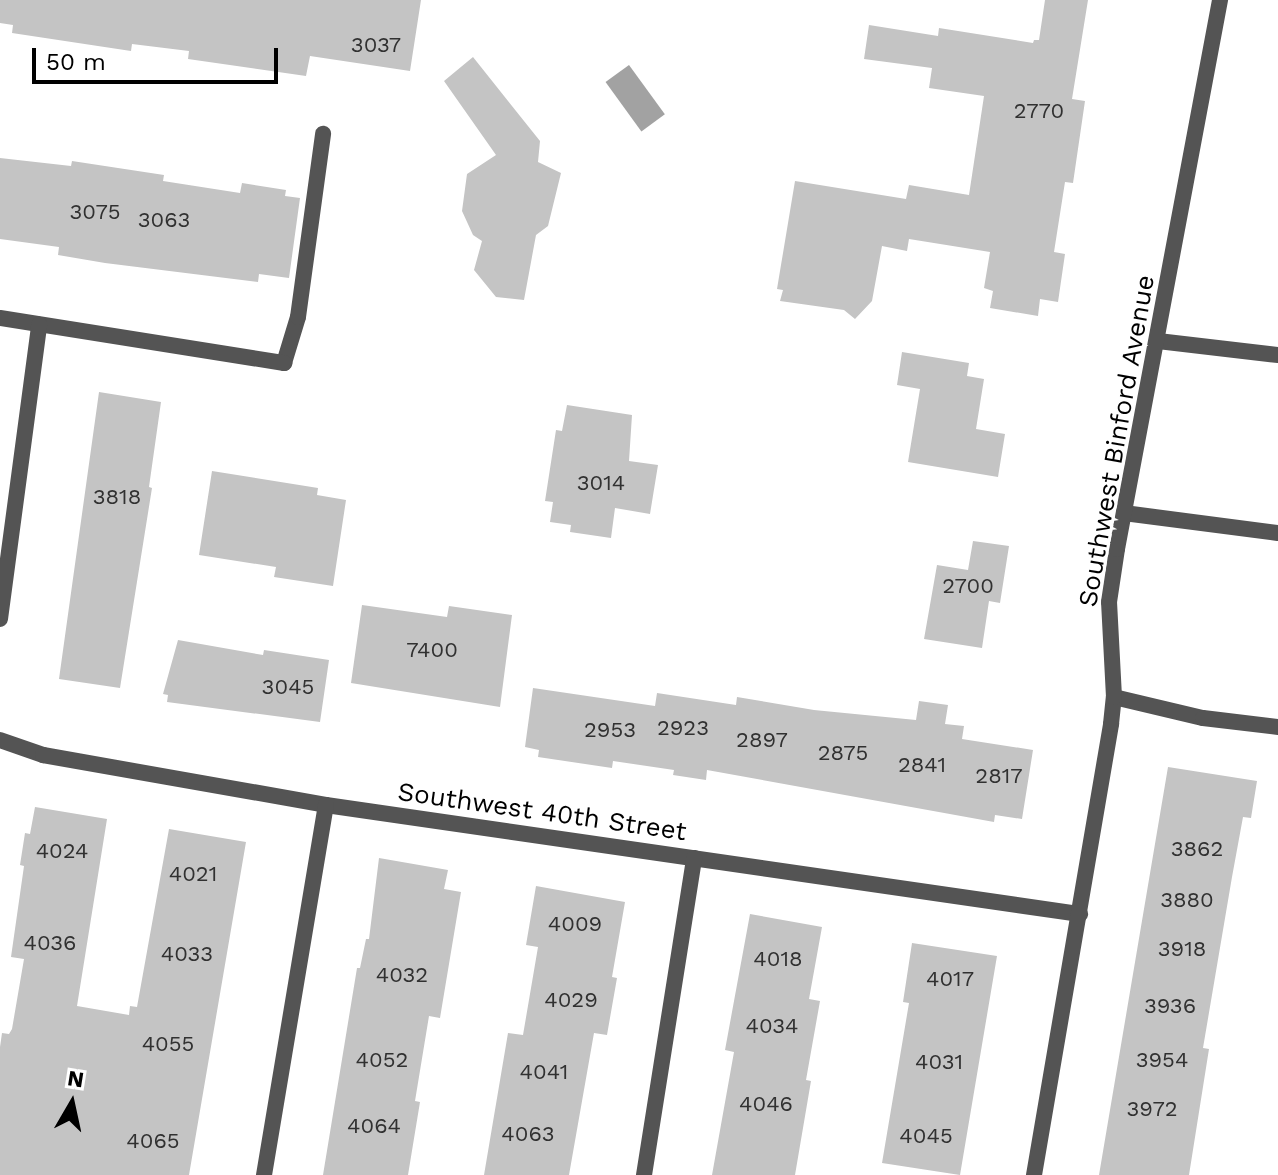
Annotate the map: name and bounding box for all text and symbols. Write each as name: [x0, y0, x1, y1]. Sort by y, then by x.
scale bar: [36, 32, 282, 82]
house number: 3037: [351, 32, 401, 58]
text: 50 m: [46, 48, 106, 76]
house number: 2770: [1014, 98, 1064, 124]
house number: 3075: [69, 199, 121, 225]
house number: 3063: [138, 207, 190, 233]
street label: Southwest Binford Avenue: [1072, 272, 1162, 610]
house number: 3014: [577, 470, 625, 496]
house number: 3818: [93, 484, 141, 510]
house number: 2700: [942, 573, 994, 599]
house number: 7400: [406, 637, 458, 663]
house number: 3045: [262, 674, 314, 700]
house number: 2923: [657, 715, 709, 741]
house number: 2953: [584, 717, 636, 743]
house number: 2897: [736, 727, 788, 753]
house number: 2875: [818, 740, 868, 766]
house number: 2841: [898, 752, 946, 778]
house number: 2817: [975, 763, 1023, 789]
street label: Southwest 40th Street: [396, 776, 688, 848]
house number: 3862: [1171, 836, 1223, 862]
house number: 4024: [36, 838, 88, 864]
house number: 4021: [169, 861, 217, 887]
house number: 3880: [1160, 887, 1214, 913]
house number: 4009: [548, 911, 602, 937]
house number: 4036: [24, 930, 76, 956]
house number: 3918: [1158, 936, 1206, 962]
house number: 4033: [161, 941, 213, 967]
house number: 4018: [753, 946, 803, 972]
house number: 4032: [376, 962, 428, 988]
house number: 4017: [926, 966, 974, 992]
house number: 4029: [544, 987, 598, 1013]
house number: 3936: [1144, 993, 1196, 1019]
house number: 4034: [746, 1013, 798, 1039]
house number: 4055: [142, 1031, 194, 1057]
house number: 4052: [356, 1047, 408, 1073]
house number: 3954: [1136, 1047, 1188, 1073]
house number: 4031: [915, 1049, 963, 1075]
house number: 4041: [520, 1059, 568, 1085]
north arrow: [32, 1063, 112, 1143]
text: N: [66, 1065, 86, 1092]
house number: 4046: [739, 1091, 793, 1117]
house number: 3972: [1126, 1096, 1178, 1122]
house number: 4064: [347, 1113, 401, 1139]
house number: 4063: [501, 1121, 555, 1147]
house number: 4045: [899, 1123, 953, 1149]
house number: 4065: [126, 1128, 180, 1154]

